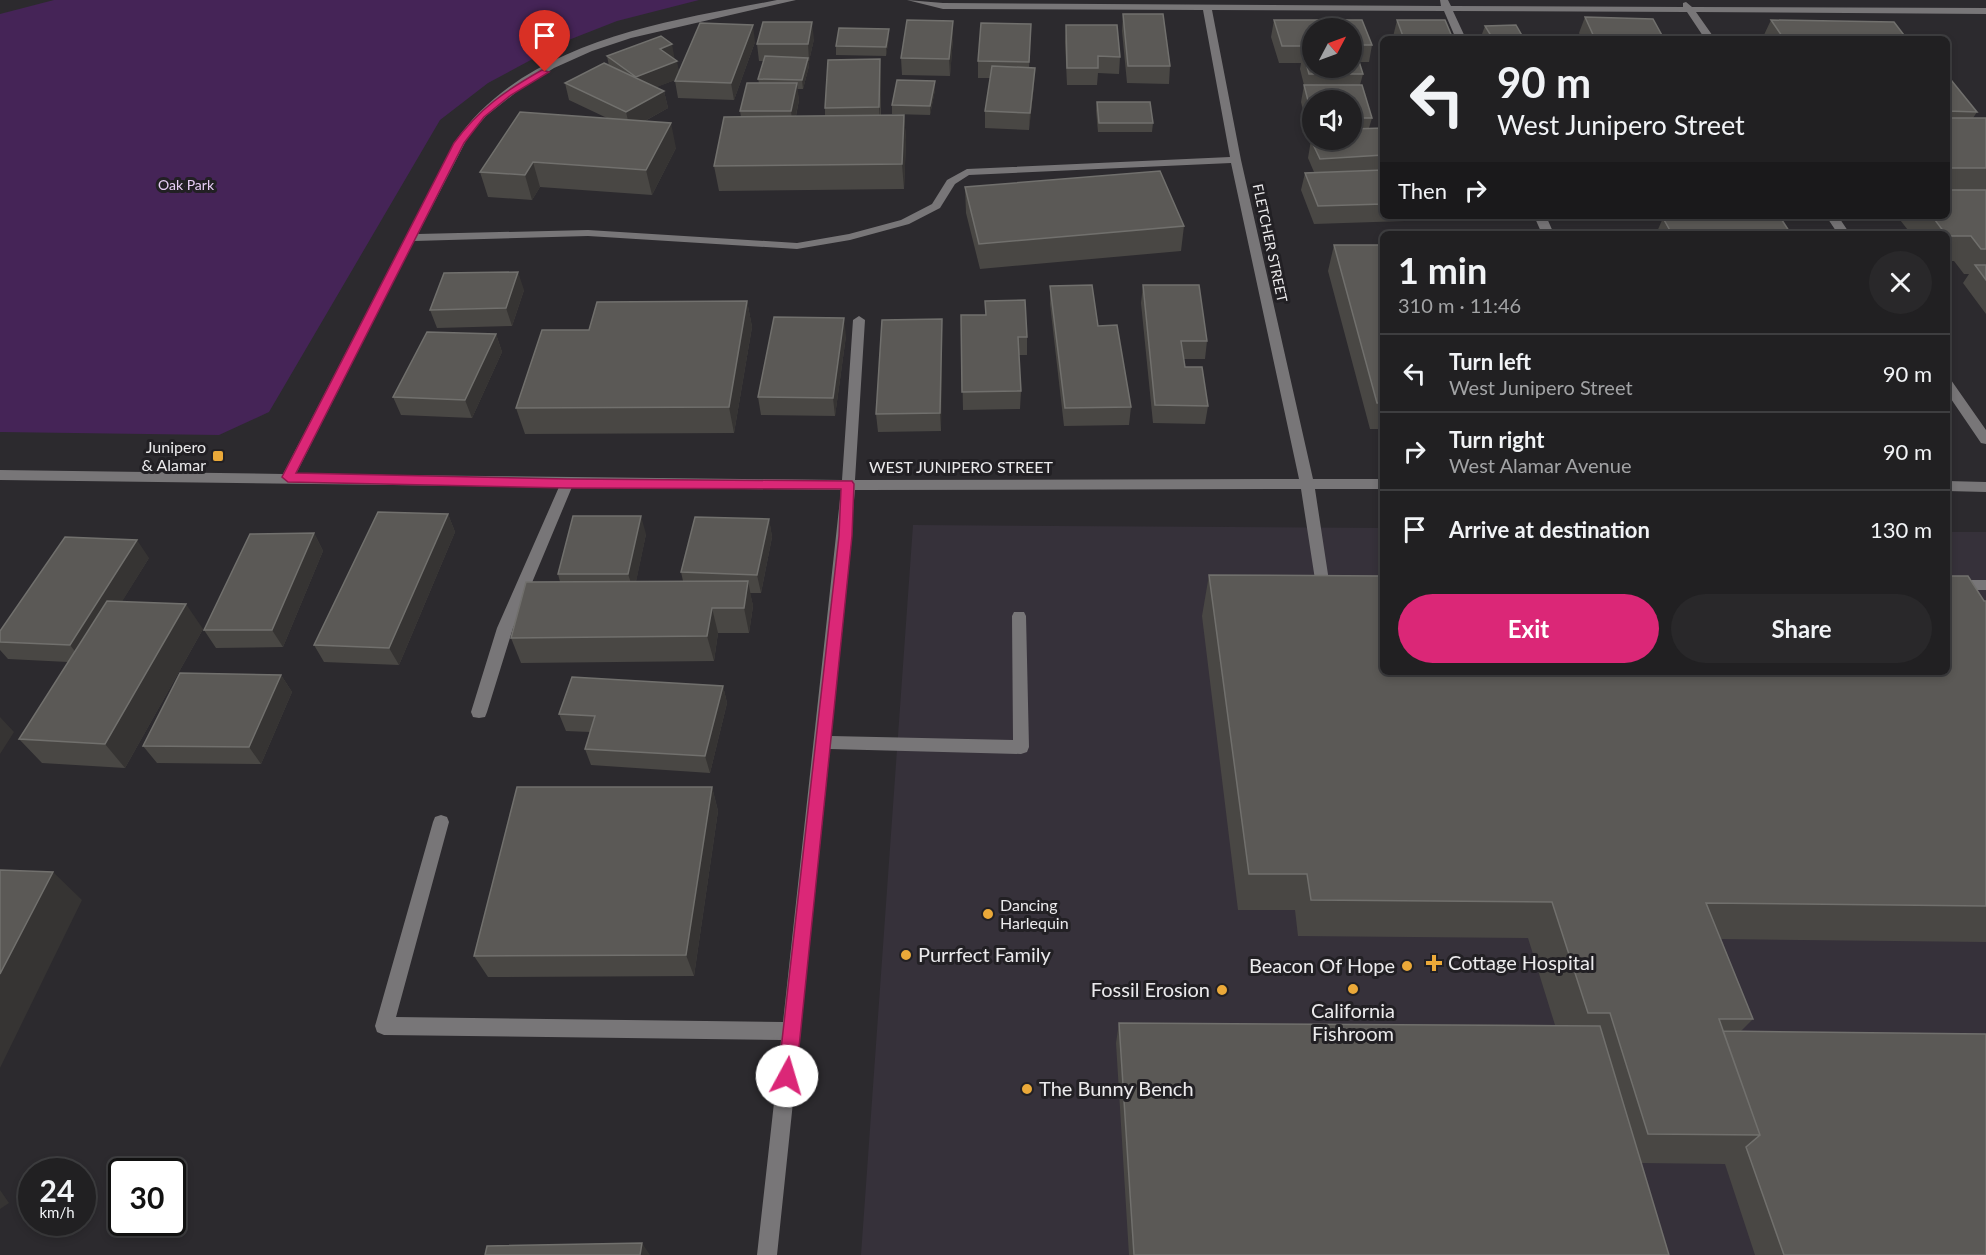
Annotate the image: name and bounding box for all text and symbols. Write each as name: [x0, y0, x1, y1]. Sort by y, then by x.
pin: [519, 10, 570, 72]
north arrow: [1302, 18, 1362, 78]
map controls: [1302, 18, 1362, 150]
icon: arrive: [528, 19, 561, 52]
text: 90 m: [1497, 57, 1591, 107]
icon: left: [1398, 60, 1476, 138]
button: sound: [1302, 90, 1362, 150]
text: West Junipero Street: [1497, 108, 1745, 141]
icon: right: [1459, 174, 1492, 207]
park label: Oak Park: [158, 176, 215, 193]
text: Then: [1398, 177, 1447, 204]
street label: FLETCHER STREET: [1250, 182, 1291, 304]
text: 1 min: [1398, 248, 1487, 292]
button: close: [1869, 251, 1932, 314]
text: 310 m · 11:46: [1398, 293, 1521, 317]
text: Turn left: [1449, 348, 1531, 375]
icon: left: [1398, 357, 1431, 390]
text: 90 m: [1883, 360, 1932, 387]
text: West Junipero Street: [1449, 375, 1633, 399]
text: Turn right: [1449, 426, 1544, 453]
icon: right: [1398, 435, 1431, 468]
place label: Junipero & Alamar: [142, 437, 206, 474]
text: 90 m: [1883, 438, 1932, 465]
marker: Junipero & Alamar: [211, 449, 225, 463]
text: West Alamar Avenue: [1449, 453, 1632, 477]
street label: WEST JUNIPERO STREET: [869, 457, 1054, 476]
icon: arrive: [1398, 513, 1431, 546]
text: Arrive at destination: [1449, 516, 1650, 543]
text: 130 m: [1870, 516, 1932, 543]
button: Exit: [1398, 594, 1659, 663]
button: Share: [1671, 594, 1932, 663]
place label: Dancing Harlequin: [1000, 895, 1069, 932]
marker: Dancing Harlequin: [981, 907, 995, 921]
place label: Purrfect Family: [918, 942, 1052, 966]
marker: Purrfect Family: [899, 948, 913, 962]
place label: Cottage Hospital: [1448, 950, 1595, 974]
place label: Beacon Of Hope: [1249, 953, 1395, 977]
marker: Cottage Hospital: [1425, 954, 1443, 972]
marker: Beacon Of Hope: [1400, 959, 1414, 973]
place label: Fossil Erosion: [1091, 977, 1210, 1001]
marker: California Fishroom: [1346, 982, 1360, 996]
marker: Fossil Erosion: [1215, 983, 1229, 997]
place label: California Fishroom: [1311, 998, 1395, 1045]
position arrow: [755, 1044, 819, 1108]
place label: The Bunny Bench: [1039, 1076, 1194, 1100]
marker: The Bunny Bench: [1020, 1082, 1034, 1096]
speed limit sign: 30: [108, 1158, 186, 1236]
text: 24: [40, 1172, 74, 1208]
text: km/h: [39, 1203, 75, 1221]

